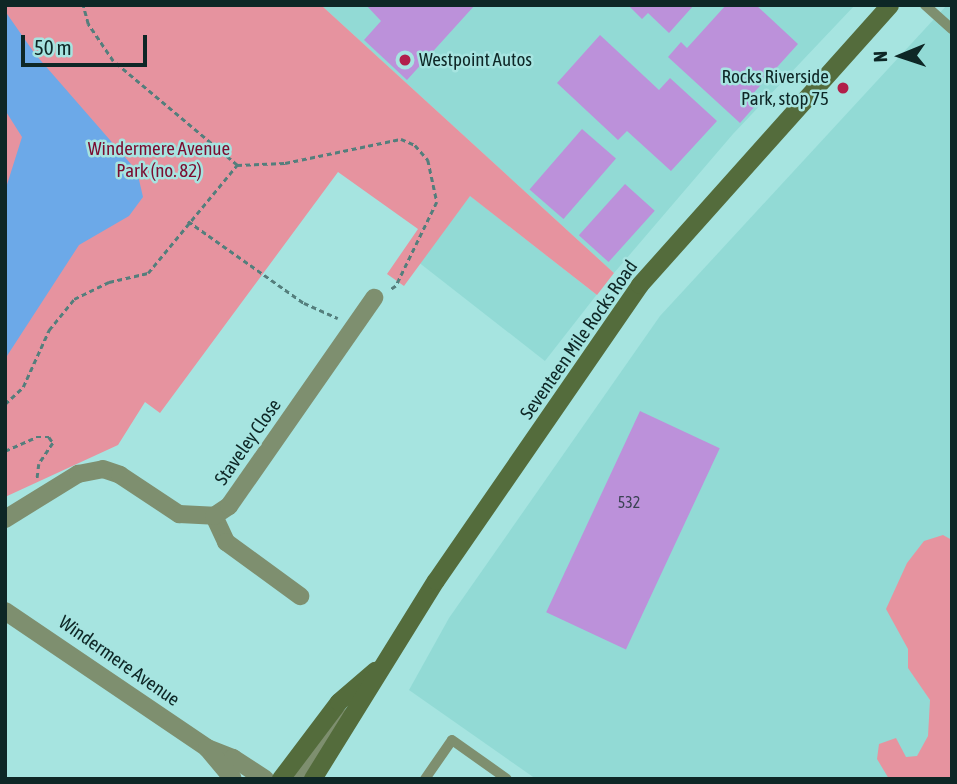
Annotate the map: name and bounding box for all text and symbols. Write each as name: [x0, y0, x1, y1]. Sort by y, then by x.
scale bar: [24, 21, 150, 65]
north arrow: [866, 21, 936, 91]
text: 50 m: [34, 35, 72, 59]
place label: Westpoint Autos: [419, 49, 532, 71]
text: N: [869, 51, 891, 63]
marker: Westpoint Autos: [397, 52, 413, 68]
place label: Rocks Riverside Park, stop 75: [721, 66, 829, 110]
marker: Rocks Riverside Park, stop 75: [835, 80, 851, 96]
park label: Windermere Avenue Park (no. 82): [88, 138, 230, 182]
street label: Seventeen Mile Rocks Road: [516, 256, 642, 424]
street label: Staveley Close: [210, 395, 286, 489]
house number: 532: [618, 492, 640, 512]
street label: Windermere Avenue: [54, 611, 184, 711]

